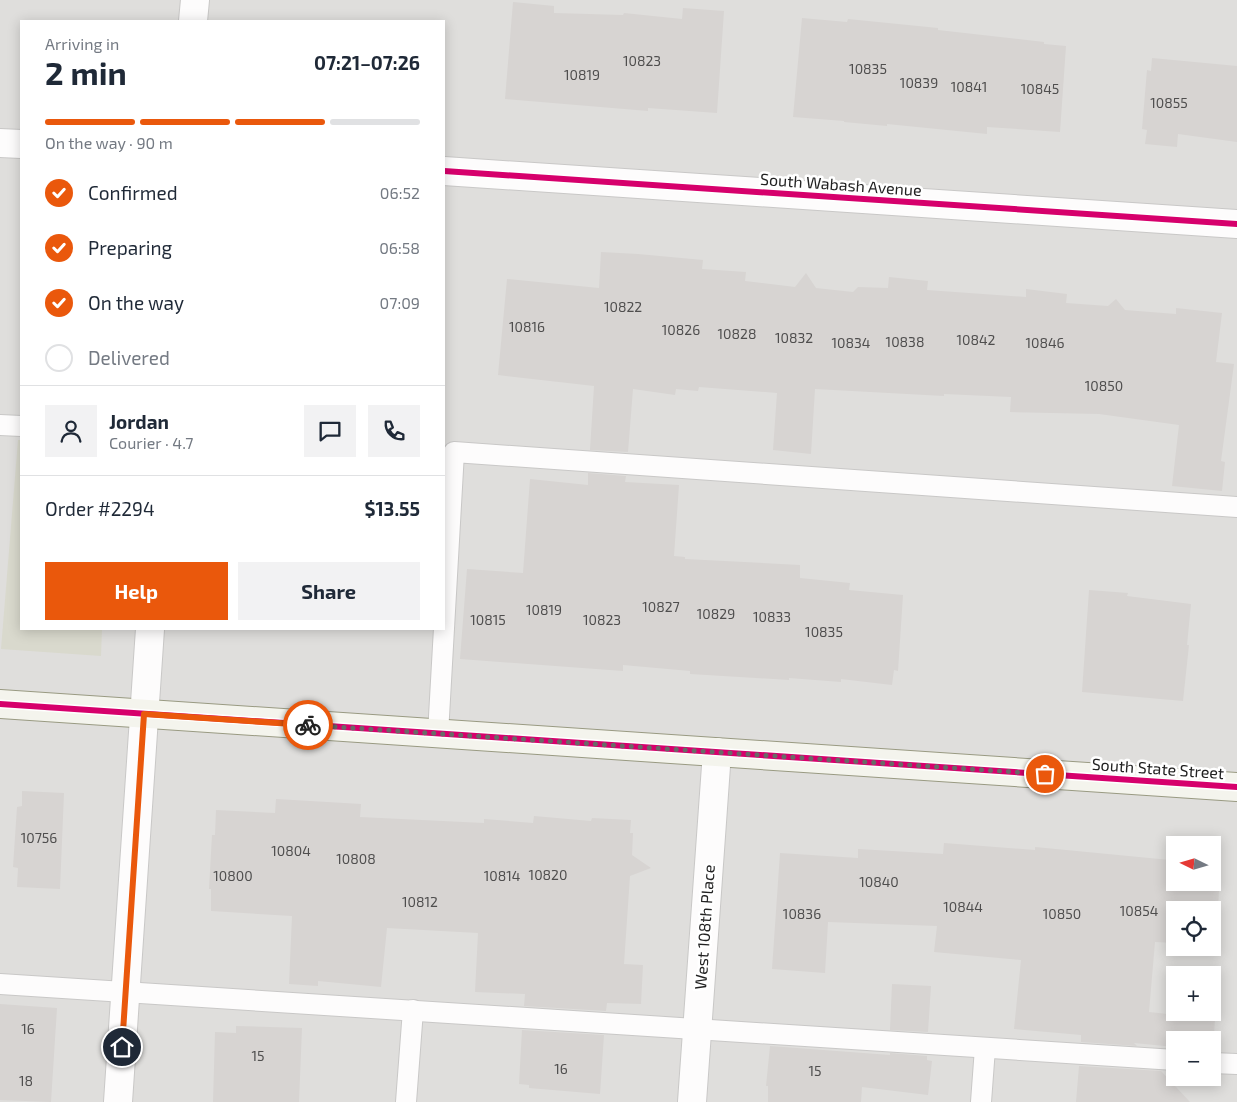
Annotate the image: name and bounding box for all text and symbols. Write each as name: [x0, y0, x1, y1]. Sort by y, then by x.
text: Arriving in: [45, 34, 119, 53]
text: 07:21–07:26: [314, 51, 420, 74]
house number: 10823: [623, 52, 661, 69]
text: 2 min: [45, 53, 127, 91]
house number: 10835: [849, 60, 887, 77]
house number: 10819: [564, 66, 600, 83]
house number: 10839: [900, 74, 938, 91]
house number: 10841: [951, 78, 987, 95]
house number: 10845: [1021, 80, 1059, 97]
house number: 10855: [1150, 94, 1188, 111]
text: On the way · 90 m: [45, 133, 173, 152]
street label: South Wabash Avenue: [760, 169, 922, 199]
icon: check: [45, 179, 73, 207]
text: Confirmed: [88, 181, 178, 204]
text: 06:52: [380, 183, 420, 202]
icon: check: [45, 234, 73, 262]
text: Preparing: [88, 236, 172, 259]
text: 06:58: [379, 238, 420, 257]
icon: check: [45, 289, 73, 317]
text: On the way: [88, 291, 184, 314]
text: 07:09: [380, 293, 420, 312]
house number: 10822: [604, 298, 642, 315]
house number: 10816: [509, 318, 545, 335]
house number: 10826: [662, 321, 700, 338]
house number: 10828: [718, 325, 756, 342]
house number: 10832: [775, 329, 813, 346]
house number: 10842: [957, 331, 996, 348]
house number: 10838: [886, 333, 924, 350]
house number: 10834: [832, 334, 870, 351]
house number: 10846: [1025, 334, 1065, 351]
text: Delivered: [88, 346, 170, 369]
house number: 10850: [1085, 377, 1123, 394]
button: person: [45, 405, 97, 457]
button: chat: [304, 405, 356, 457]
button: phone: [368, 405, 420, 457]
text: Jordan: [109, 410, 169, 433]
text: Courier · 4.7: [109, 433, 193, 452]
text: Order #2294: [45, 497, 155, 520]
text: $13.55: [364, 497, 420, 520]
button: Help: [45, 562, 228, 620]
button: Share: [238, 562, 420, 620]
house number: 10827: [642, 598, 680, 615]
house number: 10819: [526, 601, 562, 618]
house number: 10829: [697, 605, 735, 622]
house number: 10833: [753, 608, 791, 625]
house number: 10815: [470, 611, 506, 628]
house number: 10823: [583, 611, 621, 628]
house number: 10835: [805, 623, 843, 640]
courier: [283, 700, 333, 750]
icon: bike: [294, 711, 322, 739]
pin: [1024, 753, 1066, 795]
street label: South State Street: [1091, 754, 1225, 782]
icon: bag: [1031, 760, 1059, 788]
house number: 10756: [21, 829, 57, 846]
north arrow: [1166, 836, 1221, 891]
map controls: [1166, 836, 1221, 1086]
house number: 10804: [271, 842, 311, 859]
house number: 10808: [336, 850, 376, 867]
street label: West 108th Place: [690, 864, 718, 990]
house number: 10820: [529, 866, 567, 883]
house number: 10800: [213, 867, 253, 884]
house number: 10814: [484, 867, 520, 884]
house number: 10840: [859, 873, 899, 890]
house number: 10812: [402, 893, 438, 910]
house number: 10844: [943, 898, 983, 915]
button: locate: [1166, 901, 1221, 956]
house number: 10854: [1120, 902, 1158, 919]
house number: 10836: [783, 905, 821, 922]
house number: 10850: [1043, 905, 1081, 922]
button: +: [1166, 966, 1221, 1021]
house number: 16: [21, 1020, 35, 1037]
pin: [101, 1026, 143, 1068]
button: −: [1166, 1031, 1221, 1086]
icon: home: [108, 1033, 136, 1061]
house number: 15: [251, 1047, 265, 1064]
house number: 16: [554, 1060, 568, 1077]
house number: 15: [808, 1062, 822, 1079]
house number: 18: [19, 1072, 33, 1089]

